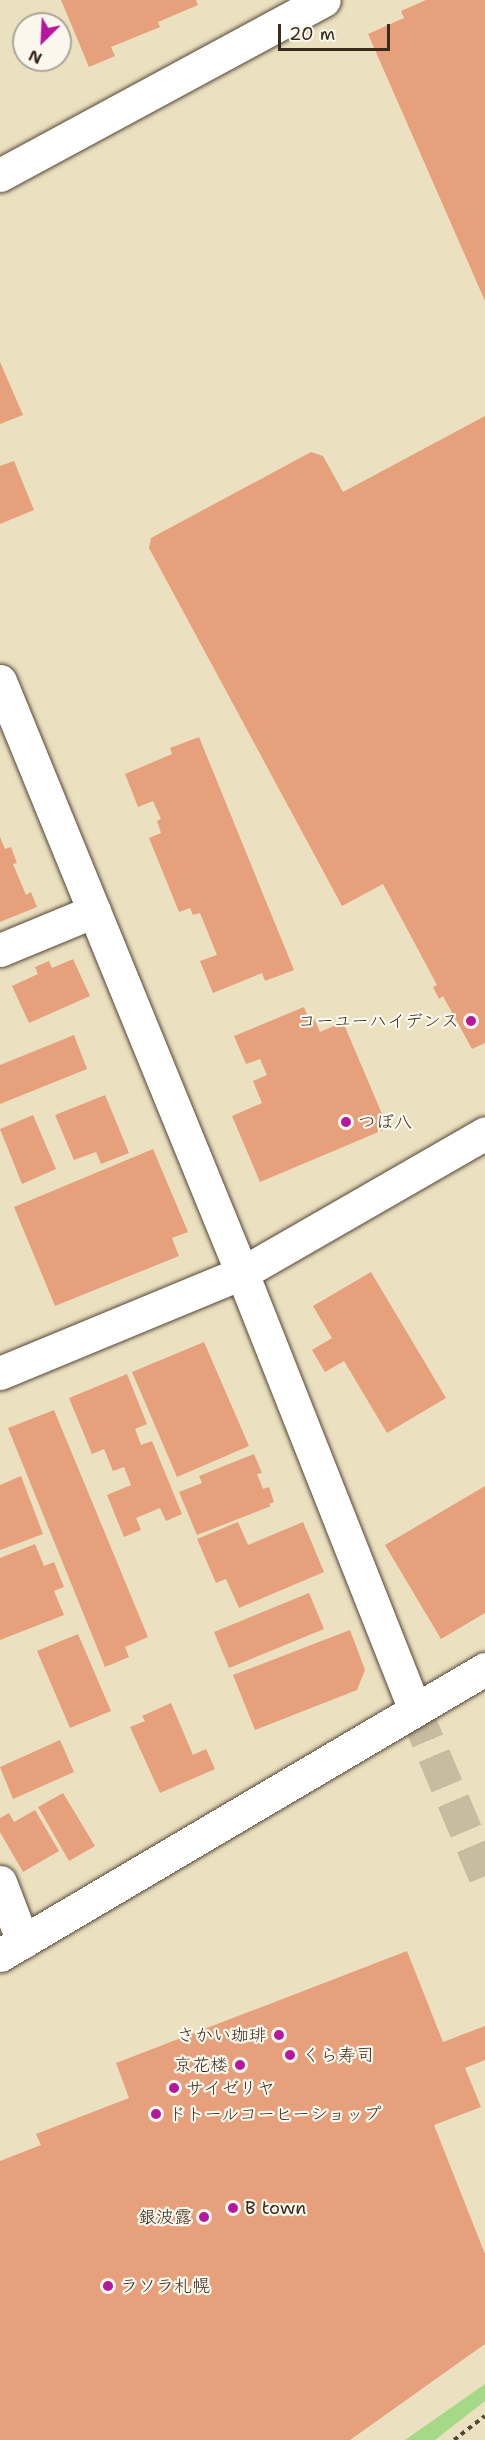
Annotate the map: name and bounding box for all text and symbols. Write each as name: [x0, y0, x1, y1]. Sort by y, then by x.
north arrow: [12, 12, 72, 72]
scale bar: [281, 12, 394, 50]
text: 20 m: [289, 22, 335, 46]
text: N: [25, 45, 45, 69]
place label: コーユーハイデンス: [298, 1010, 459, 1032]
marker: コーユーハイデンス: [464, 1014, 478, 1028]
place label: つぼ八: [358, 1111, 412, 1133]
marker: つぼ八: [339, 1115, 353, 1129]
place label: さかい珈琲: [177, 2024, 267, 2046]
marker: さかい珈琲: [272, 2028, 286, 2042]
place label: くら寿司: [302, 2044, 374, 2066]
marker: くら寿司: [283, 2048, 297, 2062]
place label: 京花楼: [174, 2054, 228, 2076]
marker: 京花楼: [233, 2058, 247, 2072]
place label: サイゼリヤ: [186, 2077, 276, 2099]
marker: サイゼリヤ: [167, 2081, 181, 2095]
place label: ドトールコーヒーショップ: [168, 2103, 383, 2125]
marker: ドトールコーヒーショップ: [149, 2107, 163, 2121]
place label: B town: [245, 2197, 306, 2219]
marker: B town: [226, 2201, 240, 2215]
place label: 銀波露: [138, 2206, 192, 2228]
marker: 銀波露: [197, 2210, 211, 2224]
place label: ラソラ札幌: [120, 2275, 210, 2297]
marker: ラソラ札幌: [101, 2279, 115, 2293]

